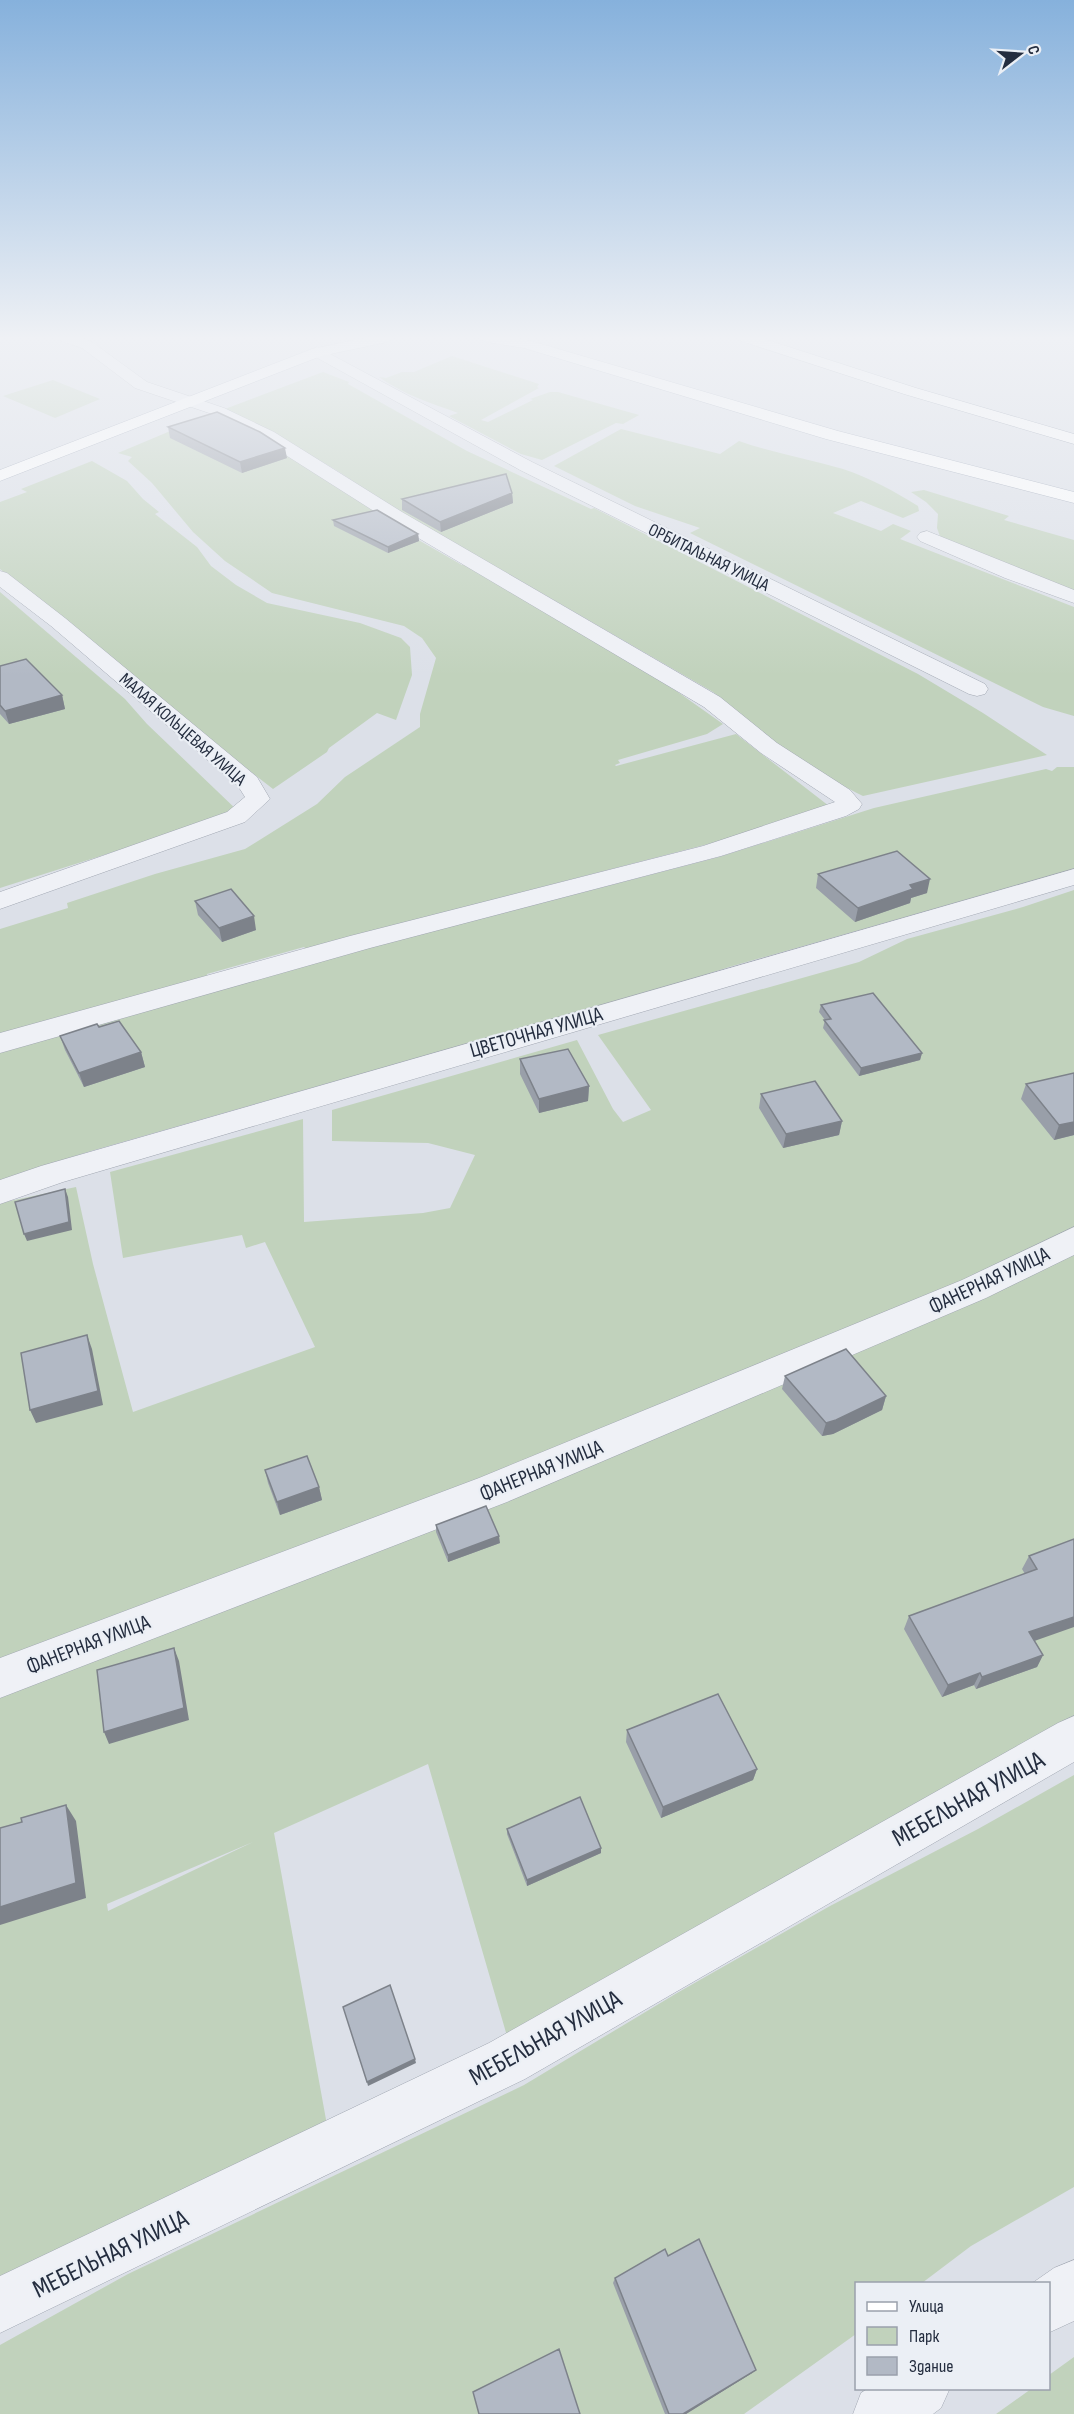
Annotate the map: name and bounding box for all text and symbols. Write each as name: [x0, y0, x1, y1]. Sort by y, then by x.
north arrow: [990, 24, 1050, 84]
text: С: [1023, 43, 1043, 57]
street label: ОРБИТАЛЬНАЯ УЛИЦА: [645, 519, 773, 596]
street label: МАЛАЯ КОЛЬЦЕВАЯ УЛИЦА: [115, 669, 251, 790]
street label: ЦВЕТОЧНАЯ УЛИЦА: [467, 1001, 606, 1063]
street label: ФАНЕРНАЯ УЛИЦА: [925, 1241, 1054, 1319]
street label: ФАНЕРНАЯ УЛИЦА: [476, 1434, 607, 1506]
street label: ФАНЕРНАЯ УЛИЦА: [23, 1609, 154, 1679]
street label: МЕБЕЛЬНАЯ УЛИЦА: [887, 1744, 1051, 1854]
street label: МЕБЕЛЬНАЯ УЛИЦА: [464, 1983, 628, 2093]
street label: МЕБЕЛЬНАЯ УЛИЦА: [28, 2203, 194, 2305]
legend: [855, 2282, 1050, 2390]
text: Улица: [909, 2296, 944, 2317]
text: Парк: [909, 2326, 940, 2347]
text: Здание: [909, 2356, 954, 2377]

